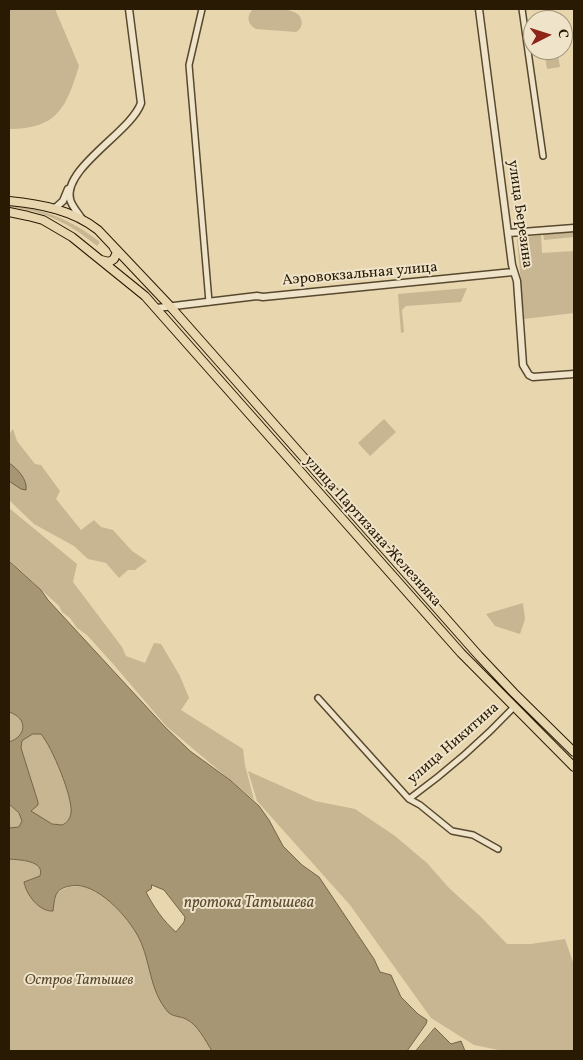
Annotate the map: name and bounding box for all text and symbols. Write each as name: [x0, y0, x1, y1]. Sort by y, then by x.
north arrow: [523, 10, 573, 60]
text: С: [553, 28, 572, 39]
street label: улица Березина: [502, 159, 536, 269]
street label: Аэровокзальная улица: [281, 259, 439, 291]
street label: улица Партизана Железняка: [299, 453, 445, 611]
street label: улица Никитина: [405, 699, 503, 789]
water label: протока Татышева: [184, 894, 314, 914]
park label: Остров Татышев: [24, 972, 134, 990]

